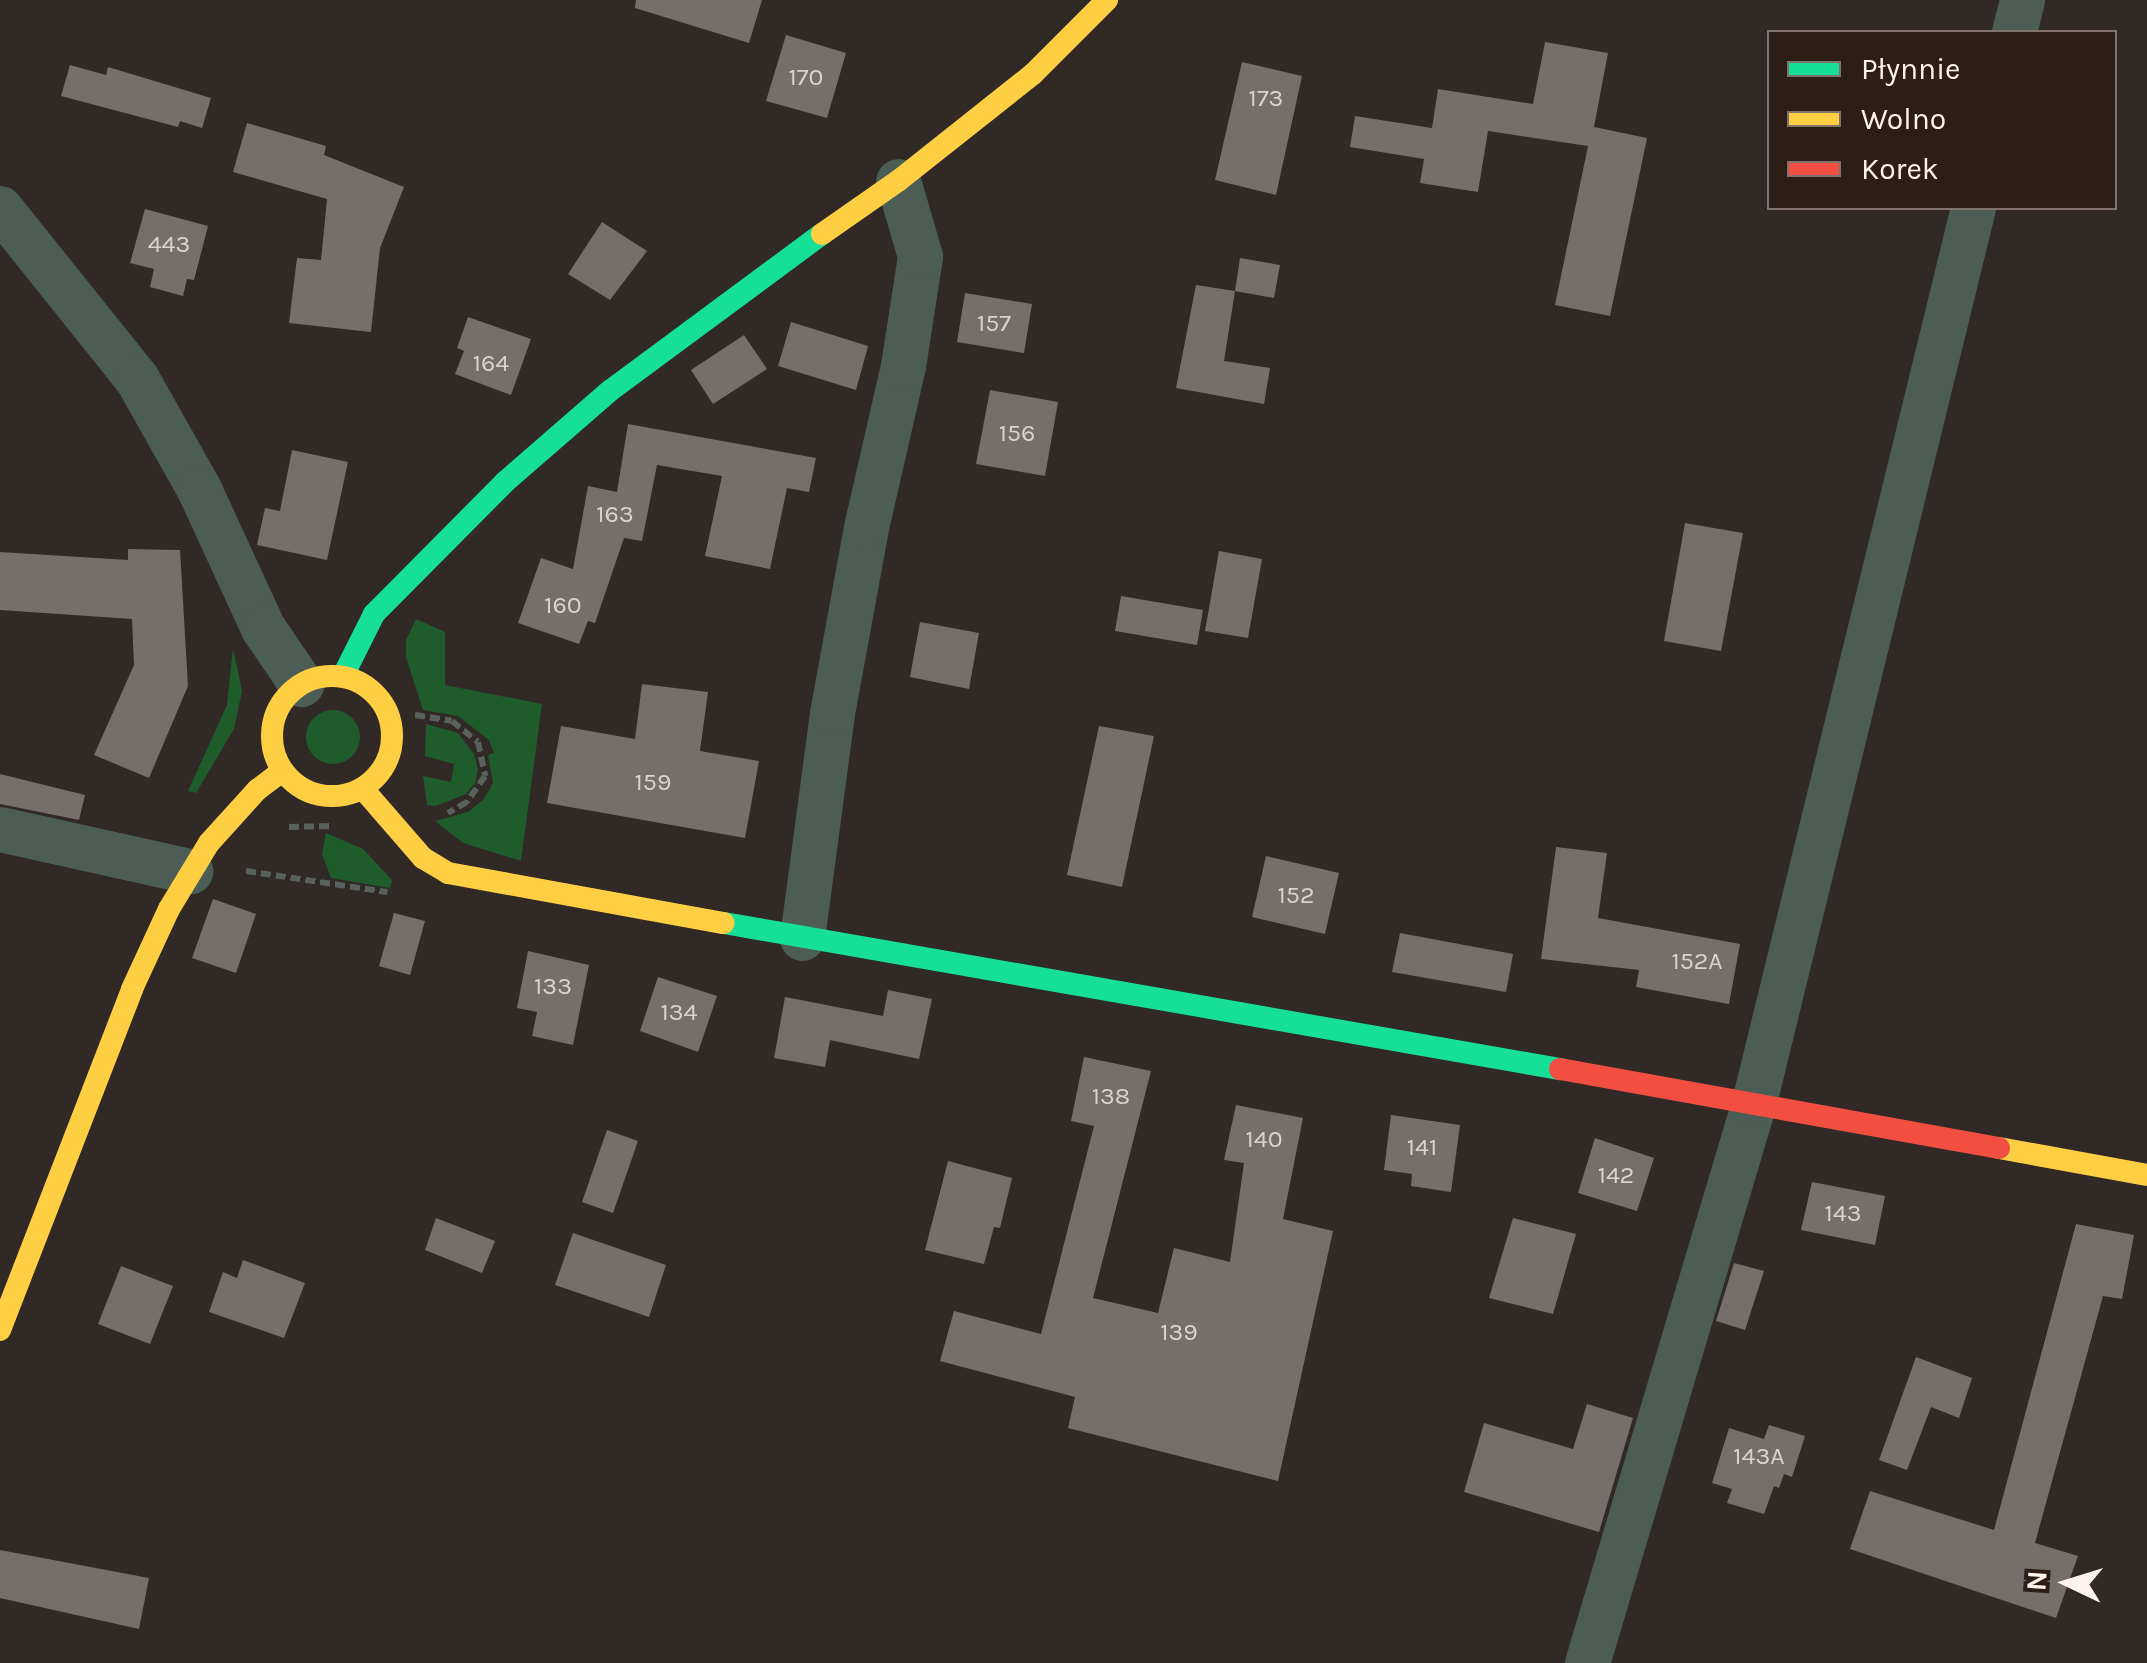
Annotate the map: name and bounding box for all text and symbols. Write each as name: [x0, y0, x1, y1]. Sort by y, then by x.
legend: [1767, 30, 2117, 210]
text: Płynnie: [1861, 51, 1961, 87]
house number: 170: [789, 62, 823, 92]
house number: 173: [1249, 83, 1283, 113]
text: Wolno: [1861, 101, 1946, 137]
text: Korek: [1861, 151, 1939, 187]
house number: 443: [148, 229, 190, 259]
house number: 157: [977, 308, 1011, 338]
house number: 164: [473, 348, 509, 378]
house number: 156: [999, 418, 1035, 448]
house number: 163: [596, 499, 634, 529]
house number: 160: [544, 590, 582, 620]
house number: 159: [635, 767, 671, 797]
house number: 152: [1278, 880, 1314, 910]
house number: 152A: [1671, 946, 1723, 976]
house number: 133: [534, 971, 572, 1001]
house number: 134: [661, 997, 697, 1027]
house number: 138: [1092, 1081, 1130, 1111]
house number: 140: [1245, 1124, 1283, 1154]
house number: 141: [1407, 1132, 1437, 1162]
house number: 142: [1598, 1160, 1634, 1190]
house number: 143: [1825, 1198, 1861, 1228]
house number: 139: [1160, 1317, 1198, 1347]
house number: 143A: [1733, 1441, 1785, 1471]
north arrow: [2017, 1533, 2117, 1633]
text: N: [2019, 1570, 2054, 1592]

